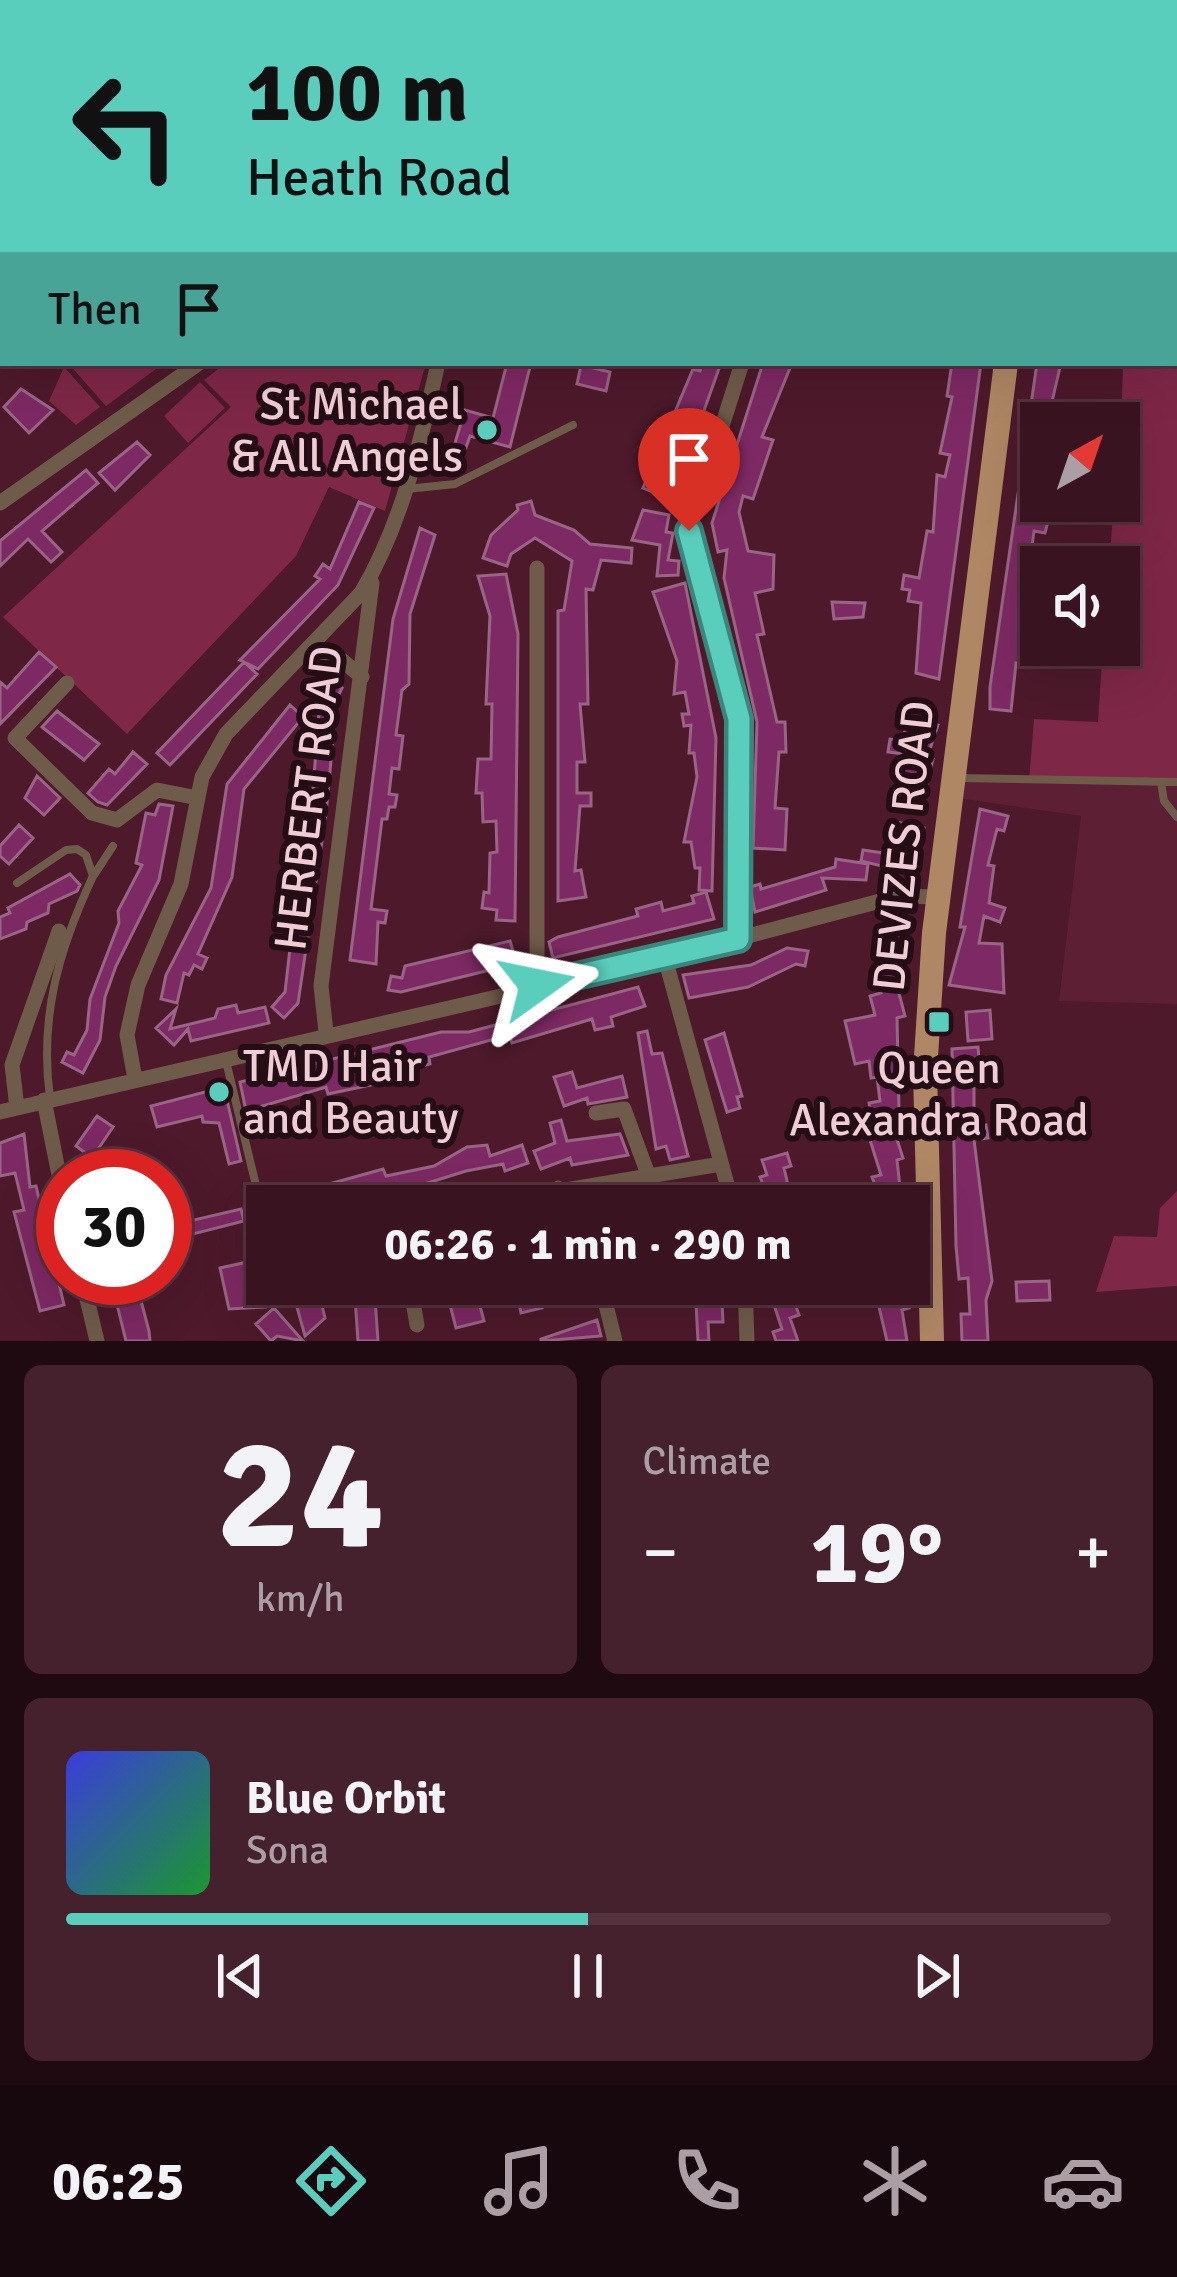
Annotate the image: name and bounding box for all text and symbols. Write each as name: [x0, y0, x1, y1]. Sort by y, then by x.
text: 100 m: [246, 41, 468, 145]
icon: left: [48, 48, 204, 204]
text: Heath Road: [246, 144, 512, 211]
icon: arrive: [166, 276, 232, 342]
text: Then: [48, 282, 142, 337]
place label: St Michael & All Angels: [231, 377, 463, 484]
north arrow: [1020, 402, 1140, 522]
map controls: [1020, 402, 1140, 666]
pin: [638, 408, 740, 531]
marker: St Michael & All Angels: [474, 417, 500, 443]
icon: arrive: [656, 426, 722, 492]
button: sound: [1020, 546, 1140, 666]
street label: HERBERT ROAD: [263, 643, 355, 953]
street label: DEVIZES ROAD: [861, 698, 947, 994]
position arrow: [474, 922, 600, 1048]
marker: Queen Alexandra Road: [926, 1009, 952, 1035]
place label: TMD Hair and Beauty: [243, 1039, 458, 1146]
place label: Queen Alexandra Road: [789, 1041, 1089, 1148]
marker: TMD Hair and Beauty: [206, 1079, 232, 1105]
speed limit sign: 30: [36, 1149, 192, 1305]
text: 06:26 · 1 min · 290 m: [384, 1217, 792, 1272]
text: 24: [216, 1399, 384, 1592]
text: Climate: [643, 1437, 771, 1485]
text: 19°: [810, 1497, 943, 1608]
text: −: [643, 1512, 678, 1593]
text: +: [1075, 1512, 1111, 1593]
text: km/h: [256, 1574, 344, 1622]
text: Blue Orbit: [246, 1771, 446, 1826]
text: Sona: [246, 1826, 329, 1874]
icon: previous: [207, 1943, 273, 2009]
icon: pause: [555, 1943, 621, 2009]
icon: next: [904, 1943, 970, 2009]
icon: directions: [289, 2139, 373, 2223]
icon: music: [477, 2139, 561, 2223]
icon: phone: [665, 2139, 749, 2223]
icon: climate: [853, 2139, 937, 2223]
icon: car: [1041, 2139, 1125, 2223]
text: 06:25: [52, 2148, 185, 2215]

